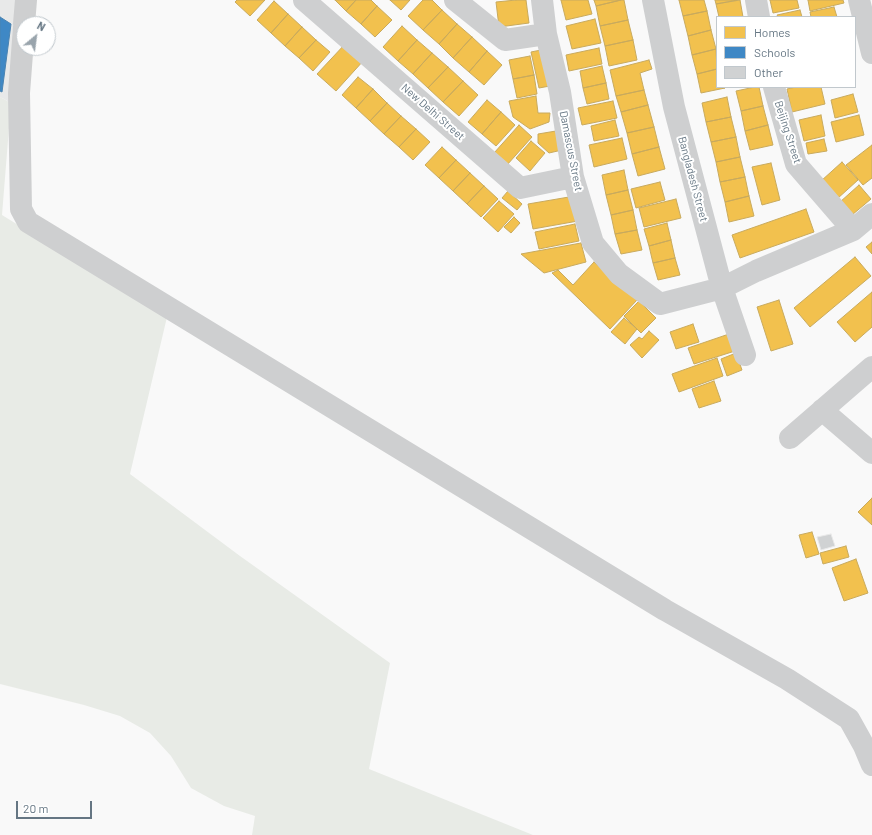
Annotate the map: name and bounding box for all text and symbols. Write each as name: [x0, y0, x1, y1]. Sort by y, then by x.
north arrow: [16, 16, 56, 56]
legend: [716, 16, 856, 88]
text: N: [35, 18, 48, 33]
text: Homes: [754, 25, 790, 39]
text: Schools: [754, 45, 795, 59]
text: Other: [754, 65, 783, 79]
street label: New Delhi Street: [399, 81, 467, 143]
street label: Beijing Street: [772, 99, 804, 165]
street label: Damascus Street: [557, 110, 585, 192]
street label: Bangladesh Street: [675, 135, 711, 223]
scale bar: [18, 793, 94, 819]
text: 20 m: [23, 801, 49, 815]

